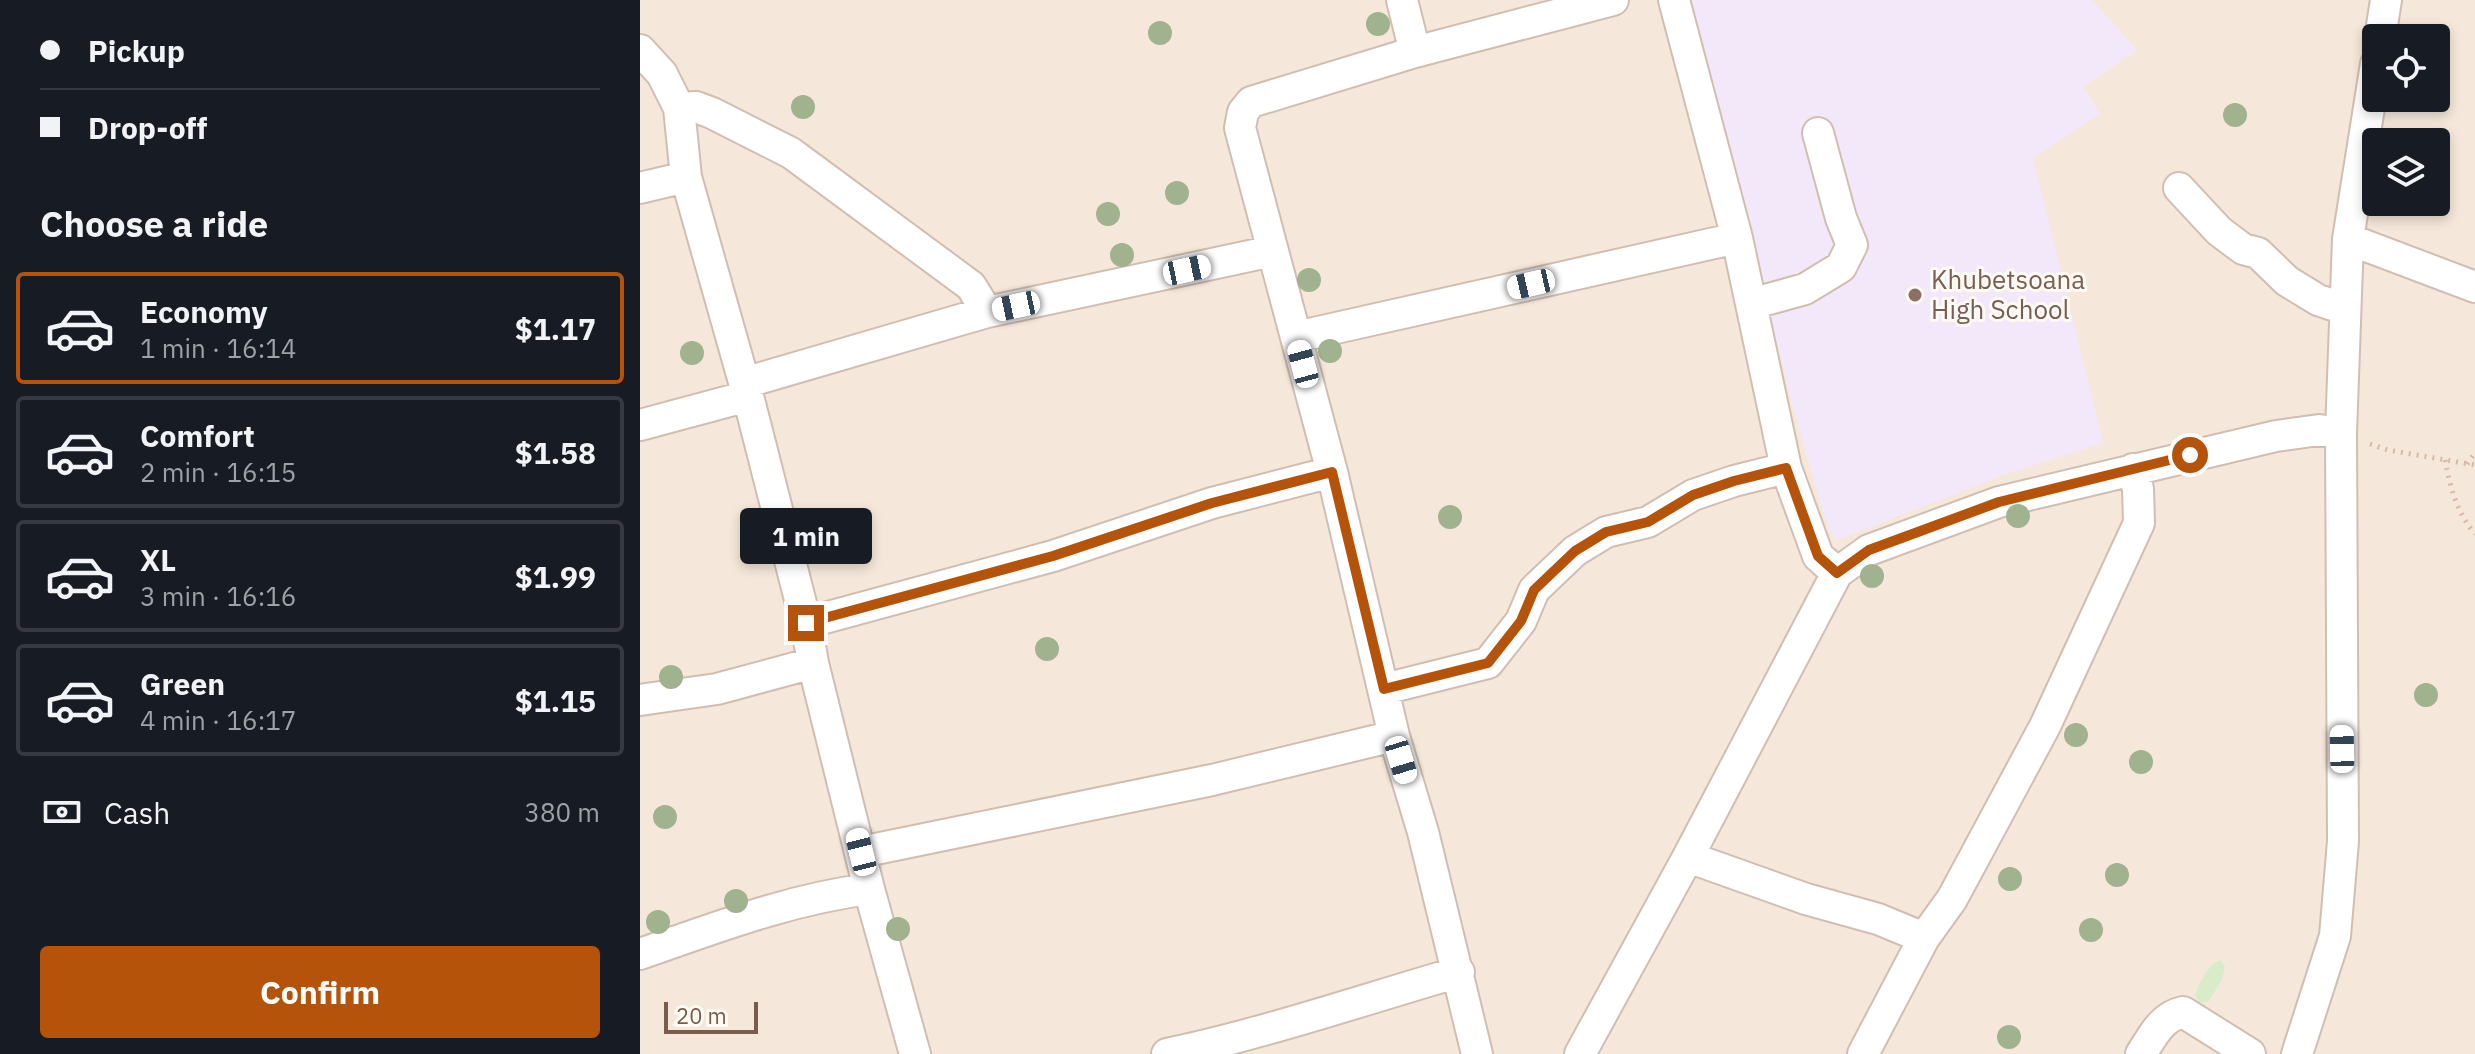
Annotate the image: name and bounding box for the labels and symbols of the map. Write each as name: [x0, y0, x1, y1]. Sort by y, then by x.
car: [1161, 253, 1213, 287]
place label: Khubetsoana High School: [1931, 262, 2085, 326]
car: [1505, 267, 1557, 301]
marker: Khubetsoana High School: [1906, 286, 1924, 304]
car: [990, 289, 1042, 323]
car: [1285, 338, 1321, 390]
route start: [2172, 437, 2208, 473]
callout: 1 min: [740, 507, 872, 563]
route end: [788, 605, 824, 641]
car: [2330, 725, 2354, 773]
car: [1383, 734, 1419, 786]
car: [844, 826, 878, 878]
scale bar: [664, 998, 758, 1034]

